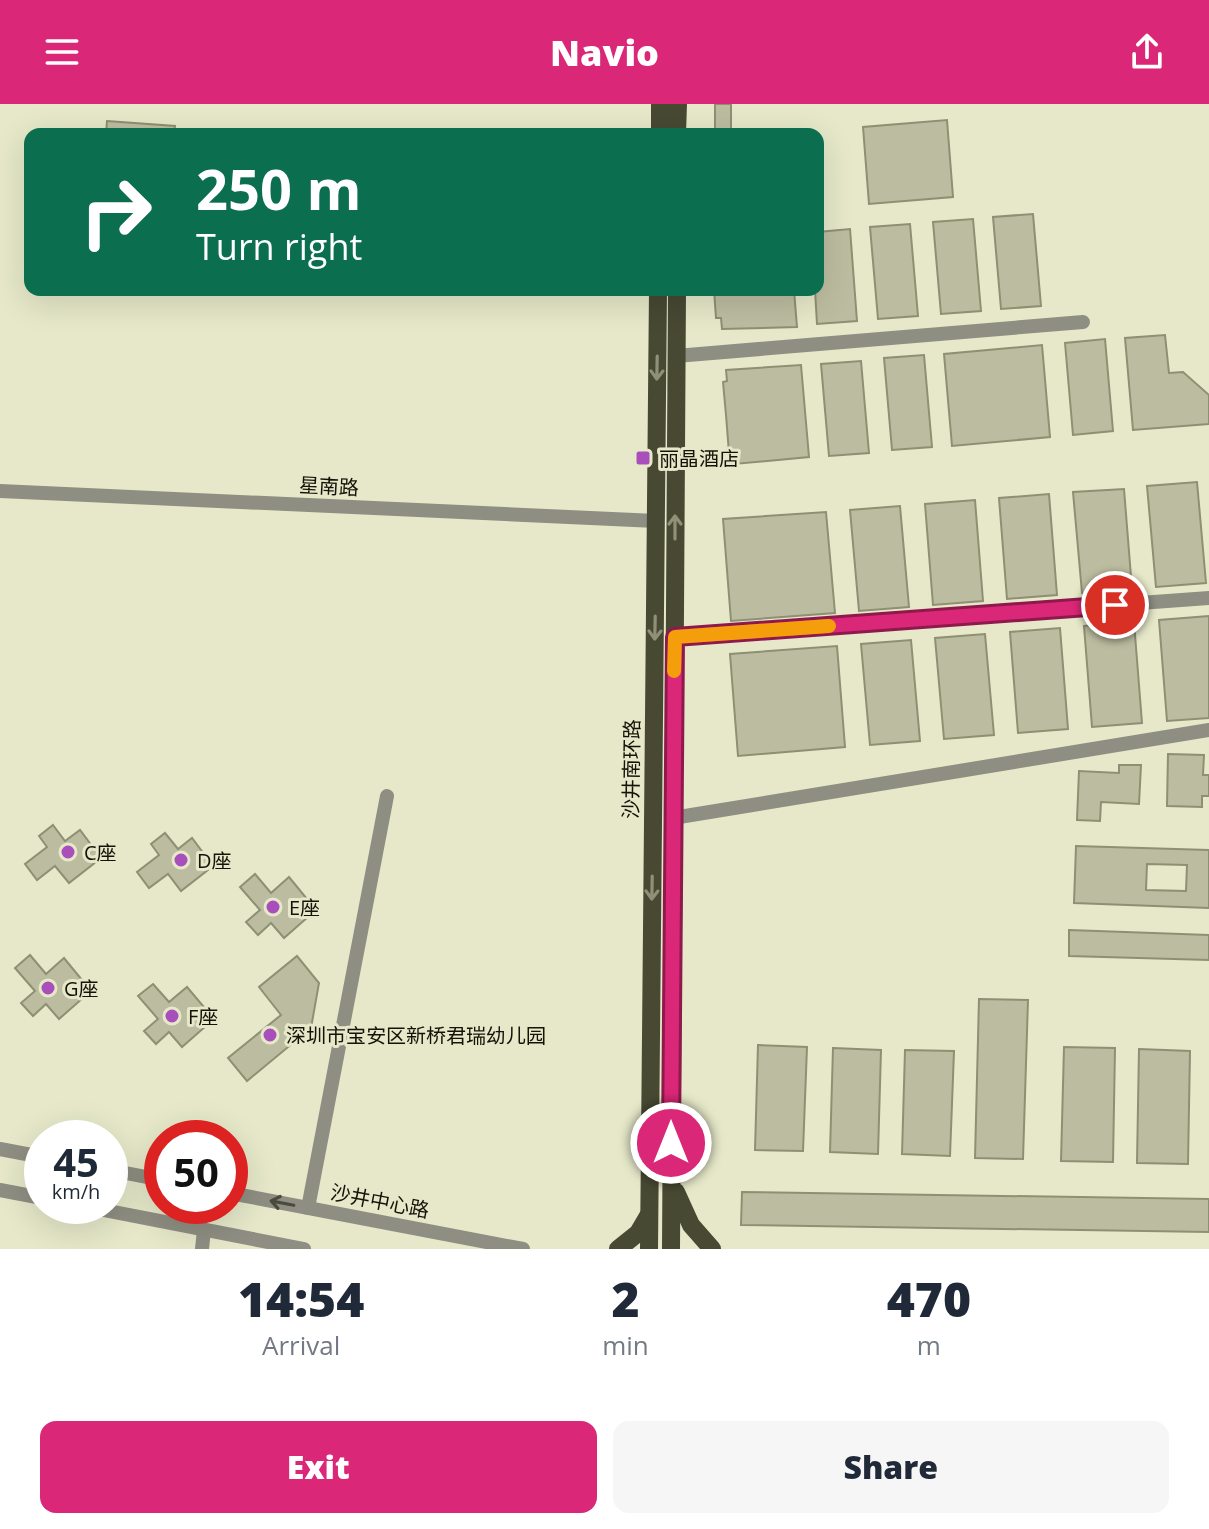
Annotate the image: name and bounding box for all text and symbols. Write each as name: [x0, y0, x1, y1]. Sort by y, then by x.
text: Navio: [550, 28, 659, 77]
icon: menu: [40, 30, 84, 74]
icon: share: [1125, 30, 1169, 74]
text: 250 m: [196, 150, 362, 226]
icon: right: [64, 160, 168, 264]
text: Turn right: [196, 222, 362, 271]
one-way arrow: [650, 354, 665, 381]
place label: 丽晶酒店: [659, 445, 739, 472]
marker: 丽晶酒店: [634, 449, 652, 467]
street label: 星南路: [298, 471, 360, 501]
one-way arrow: [667, 514, 683, 541]
pin: [1081, 571, 1149, 639]
icon: arrive: [1093, 583, 1137, 627]
one-way arrow: [647, 614, 663, 641]
street label: 沙井南环路: [617, 719, 645, 819]
place label: C座: [84, 839, 117, 866]
marker: C座: [59, 843, 77, 861]
place label: D座: [197, 847, 232, 874]
marker: D座: [172, 851, 190, 869]
one-way arrow: [644, 874, 660, 901]
place label: E座: [289, 894, 320, 921]
marker: E座: [264, 898, 282, 916]
place label: G座: [64, 975, 99, 1002]
marker: G座: [39, 979, 57, 997]
place label: F座: [188, 1003, 218, 1030]
marker: F座: [163, 1007, 181, 1025]
place label: 深圳市宝安区新桥君瑞幼儿园: [286, 1022, 546, 1049]
marker: 深圳市宝安区新桥君瑞幼儿园: [261, 1026, 279, 1044]
position arrow: [629, 1101, 713, 1185]
speed limit sign: 50: [144, 1120, 248, 1224]
text: 45: [53, 1134, 99, 1189]
text: km/h: [52, 1178, 100, 1205]
street label: 沙井中心路: [328, 1178, 432, 1224]
one-way arrow: [269, 1195, 295, 1210]
text: 14:54: [238, 1266, 364, 1331]
text: 2: [611, 1266, 640, 1331]
text: 470: [887, 1266, 971, 1331]
text: Arrival: [262, 1327, 340, 1363]
text: min: [602, 1327, 649, 1363]
text: m: [917, 1327, 941, 1363]
button: Exit: [40, 1421, 597, 1513]
button: Share: [613, 1421, 1169, 1513]

